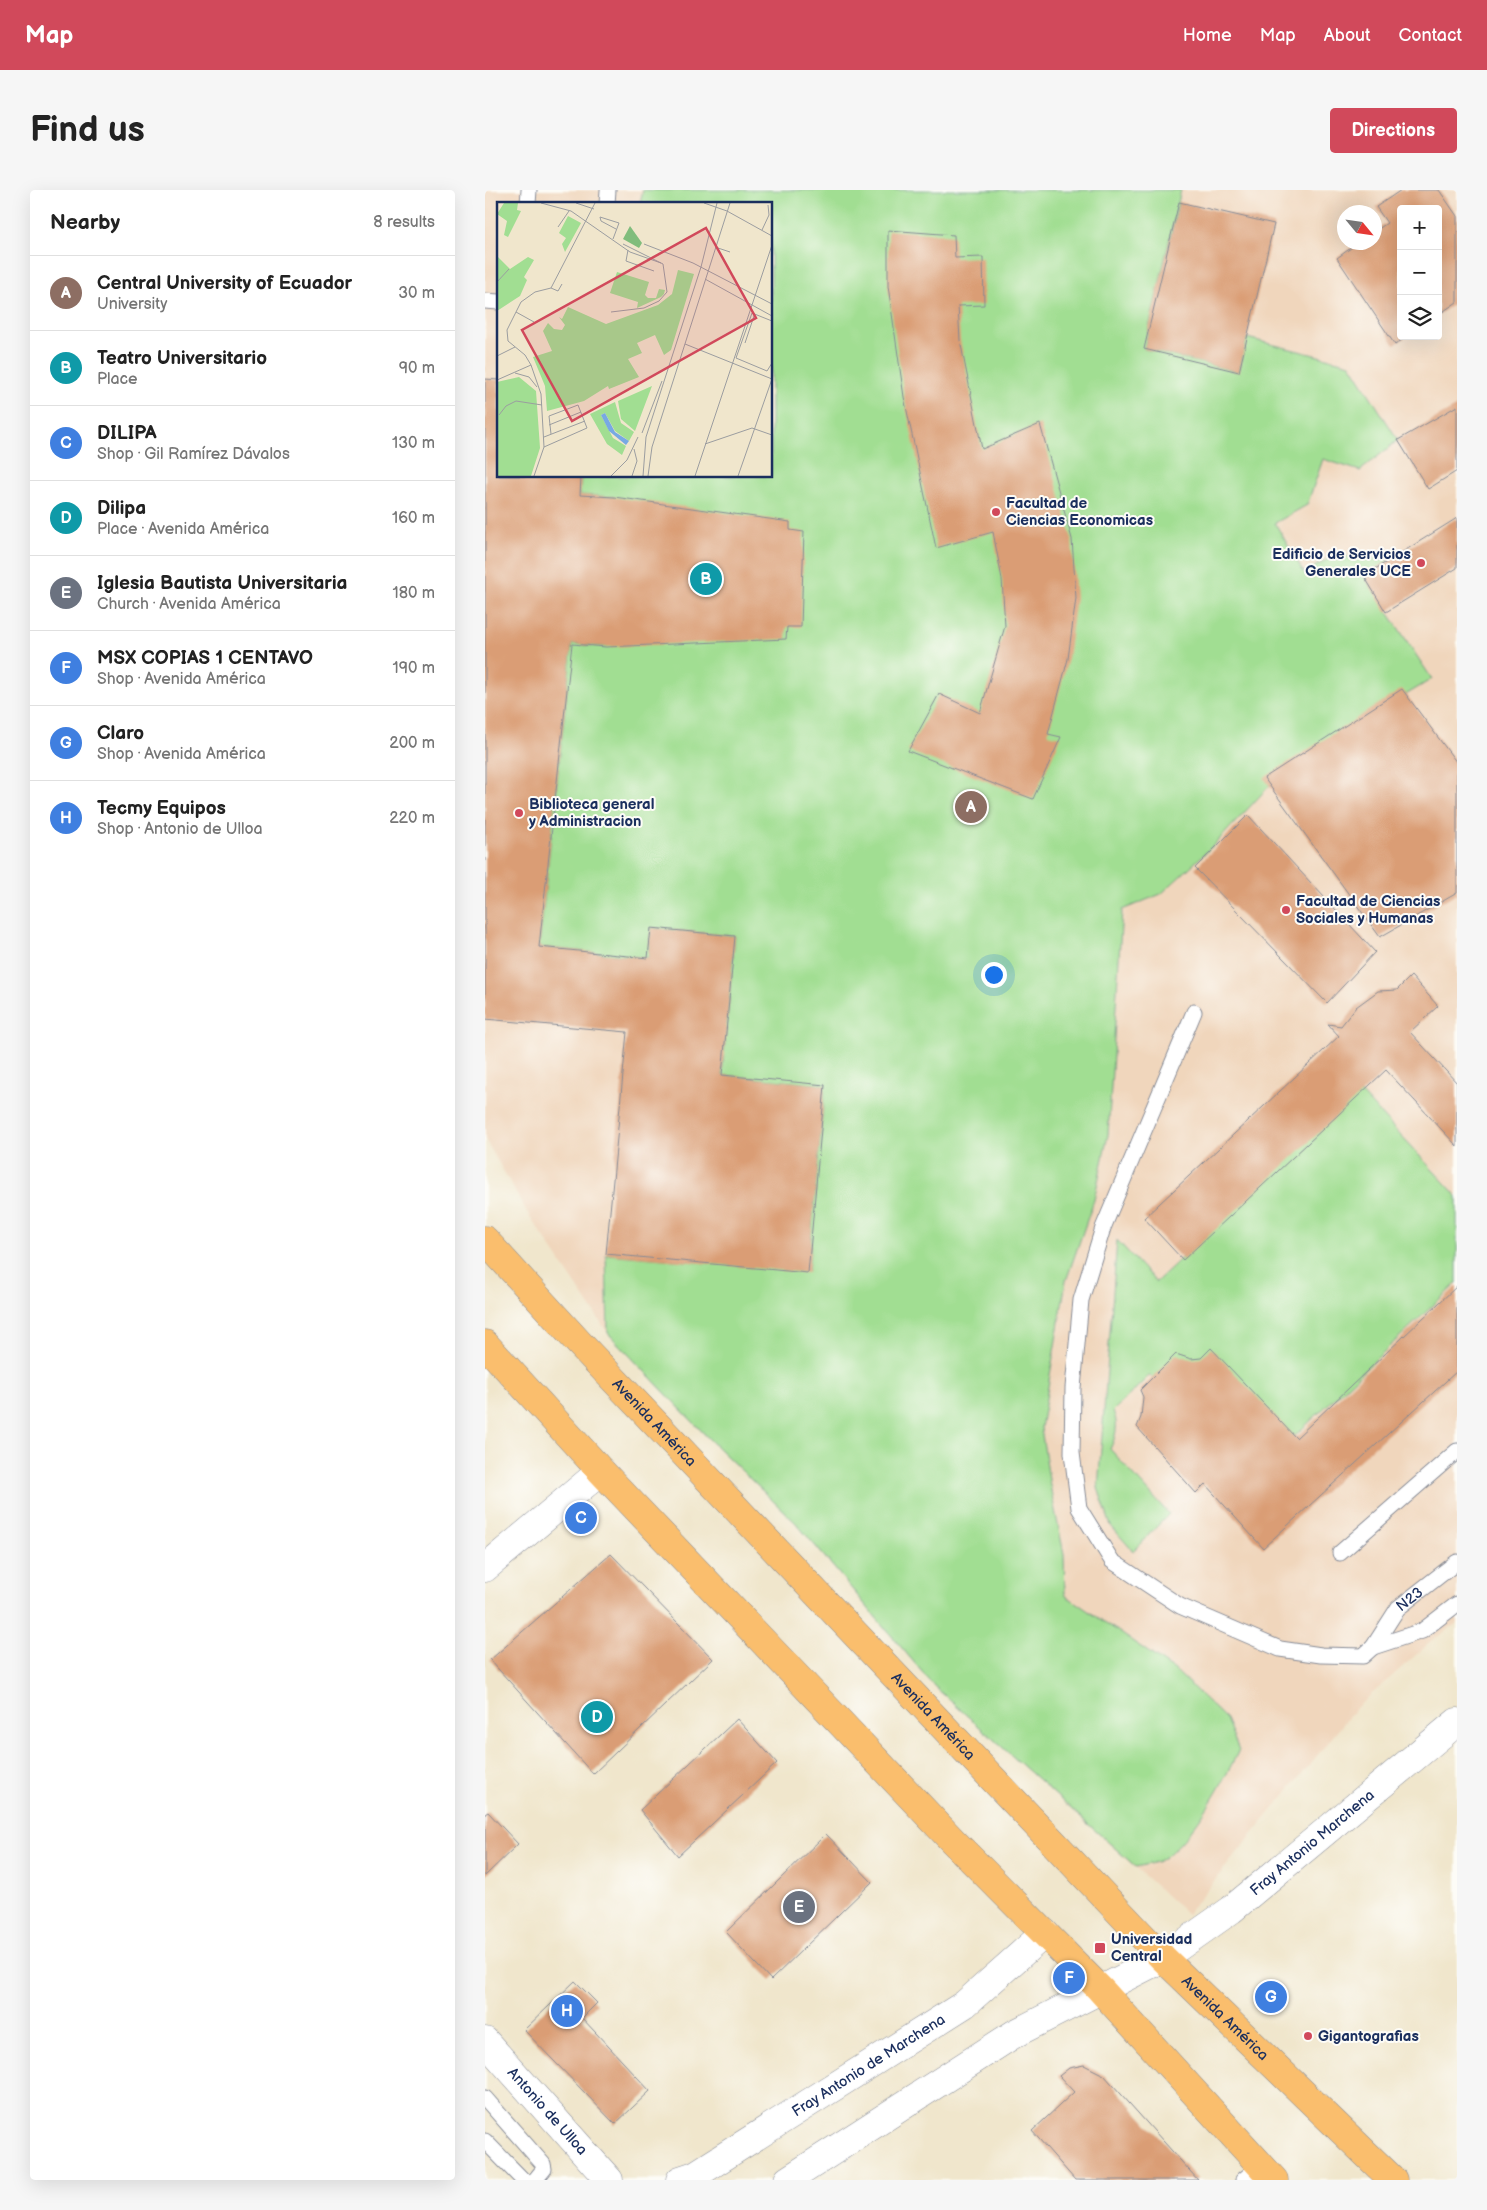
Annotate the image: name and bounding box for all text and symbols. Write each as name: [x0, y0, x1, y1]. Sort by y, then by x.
text: Map: [25, 21, 73, 50]
text: Home: [1183, 25, 1232, 46]
text: Map: [1260, 25, 1296, 46]
text: About: [1324, 25, 1371, 46]
text: Contact: [1399, 25, 1462, 46]
button: Directions: [1330, 108, 1457, 153]
text: Find us: [30, 109, 145, 152]
inset map: [497, 202, 773, 478]
north arrow: [1337, 205, 1382, 250]
map controls: [1397, 205, 1442, 340]
button: +: [1397, 205, 1442, 250]
text: Nearby: [50, 210, 120, 235]
text: 8 results: [373, 213, 435, 232]
button: −: [1397, 250, 1442, 295]
text: Central University of Ecuador: [97, 272, 352, 295]
text: A: [61, 284, 71, 303]
text: 30 m: [398, 284, 435, 303]
text: University: [97, 295, 168, 314]
button: layers: [1397, 295, 1442, 340]
text: Teatro Universitario: [97, 347, 267, 370]
text: B: [60, 359, 72, 378]
text: 90 m: [399, 359, 435, 378]
text: Place: [97, 370, 138, 389]
text: DILIPA: [97, 422, 157, 445]
text: C: [60, 434, 72, 453]
text: 130 m: [392, 434, 435, 453]
text: Shop · Gil Ramírez Dávalos: [97, 445, 290, 464]
place label: Facultad de Ciencias Economicas: [1006, 494, 1153, 530]
text: Dilipa: [97, 497, 146, 520]
marker: Facultad de Ciencias Economicas: [990, 506, 1002, 518]
text: D: [60, 509, 72, 528]
text: 160 m: [392, 509, 435, 528]
text: Place · Avenida América: [97, 520, 269, 539]
place label: Edificio de Servicios Generales UCE: [1272, 545, 1411, 581]
marker: Edificio de Servicios Generales UCE: [1415, 557, 1427, 569]
pin: B: [690, 560, 722, 598]
text: Iglesia Bautista Universitaria: [97, 572, 347, 595]
text: E: [61, 584, 71, 603]
text: 180 m: [393, 584, 435, 603]
text: Church · Avenida América: [97, 595, 281, 614]
text: MSX COPIAS 1 CENTAVO: [97, 647, 313, 670]
text: F: [61, 659, 71, 678]
text: 190 m: [393, 659, 435, 678]
text: Shop · Avenida América: [97, 670, 266, 689]
text: Claro: [97, 722, 144, 745]
text: G: [60, 734, 72, 753]
text: 200 m: [389, 734, 435, 753]
text: Shop · Avenida América: [97, 745, 266, 764]
pin: A: [955, 788, 987, 826]
place label: Biblioteca general y Administracion: [529, 795, 654, 831]
text: Tecmy Equipos: [97, 797, 226, 820]
marker: Biblioteca general y Administracion: [513, 807, 525, 819]
text: H: [60, 809, 72, 828]
text: 220 m: [389, 809, 435, 828]
text: Shop · Antonio de Ulloa: [97, 820, 263, 839]
place label: Facultad de Ciencias Sociales y Humanas: [1296, 892, 1440, 928]
marker: Facultad de Ciencias Sociales y Humanas: [1280, 904, 1292, 916]
your location: [981, 962, 1007, 988]
street label: Avenida América: [608, 1375, 701, 1470]
pin: C: [565, 1499, 597, 1537]
street label: N23: [1392, 1583, 1427, 1616]
street label: Avenida América: [887, 1668, 979, 1764]
pin: D: [581, 1698, 613, 1736]
street label: Fray Antonio Marchena: [1246, 1785, 1378, 1900]
pin: E: [783, 1888, 815, 1926]
place label: Universidad Central: [1111, 1930, 1192, 1966]
marker: Universidad Central: [1093, 1941, 1107, 1955]
pin: F: [1053, 1959, 1085, 1997]
street label: Avenida América: [1178, 1972, 1273, 2064]
pin: G: [1255, 1978, 1287, 2016]
pin: H: [551, 1992, 583, 2030]
street label: Fray Antonio de Marchena: [788, 2010, 948, 2121]
place label: Gigantografias: [1318, 2027, 1419, 2046]
marker: Gigantografias: [1302, 2030, 1314, 2042]
street label: Antonio de Ulloa: [504, 2063, 592, 2159]

